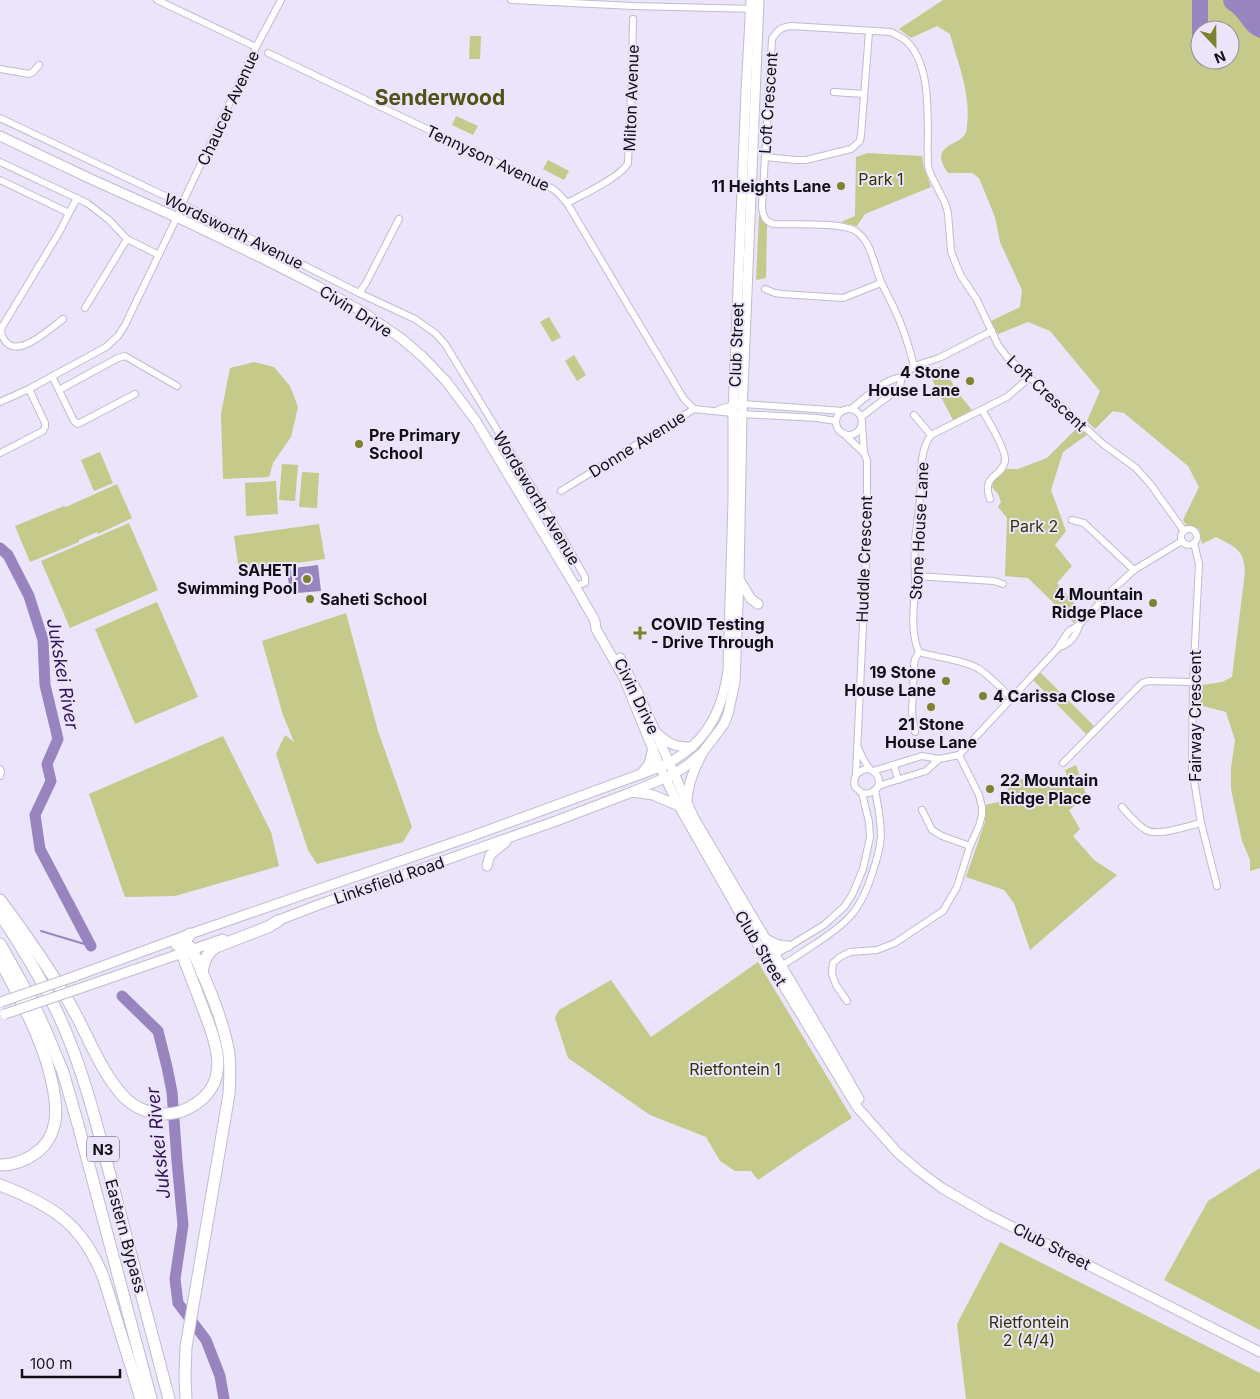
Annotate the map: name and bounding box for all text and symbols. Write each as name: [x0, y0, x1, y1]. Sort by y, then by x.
north arrow: [1190, 20, 1240, 70]
street label: Milton Avenue: [619, 44, 643, 152]
street label: Chaucer Avenue: [193, 47, 263, 169]
text: N: [1212, 48, 1228, 67]
street label: Loft Crescent: [754, 51, 782, 155]
district label: Senderwood: [375, 85, 505, 110]
street label: Tennyson Avenue: [423, 121, 553, 195]
park label: Park 1: [858, 169, 904, 189]
place label: 11 Heights Lane: [711, 176, 831, 196]
marker: 11 Heights Lane: [835, 180, 847, 192]
street label: Wordsworth Avenue: [161, 189, 307, 273]
street label: Civin Drive: [316, 281, 396, 341]
street label: Club Street: [725, 302, 747, 388]
street label: Loft Crescent: [1003, 351, 1091, 435]
place label: 4 Stone House Lane: [868, 362, 960, 400]
marker: 4 Stone House Lane: [964, 375, 976, 387]
street label: Donne Avenue: [585, 406, 689, 482]
place label: Pre Primary School: [369, 425, 461, 463]
street label: Wordsworth Avenue: [489, 427, 585, 569]
marker: Pre Primary School: [353, 438, 365, 450]
street label: Stone House Lane: [905, 461, 933, 601]
street label: Huddle Crescent: [852, 495, 876, 623]
park label: Park 2: [1010, 516, 1058, 536]
place label: SAHETI Swimming Pool: [177, 560, 297, 598]
marker: SAHETI Swimming Pool: [301, 573, 313, 585]
place label: 4 Mountain Ridge Place: [1052, 584, 1143, 622]
place label: Saheti School: [320, 589, 427, 609]
marker: Saheti School: [304, 593, 316, 605]
marker: 4 Mountain Ridge Place: [1147, 597, 1159, 609]
place label: COVID Testing - Drive Through: [651, 614, 774, 652]
water label: Jukskei River: [43, 617, 83, 732]
marker: COVID Testing - Drive Through: [633, 626, 647, 640]
street label: Fairway Crescent: [1185, 650, 1205, 782]
street label: Civin Drive: [610, 655, 664, 737]
place label: 19 Stone House Lane: [844, 662, 936, 700]
marker: 19 Stone House Lane: [940, 675, 952, 687]
place label: 4 Carissa Close: [993, 686, 1115, 706]
marker: 4 Carissa Close: [977, 690, 989, 702]
marker: 21 Stone House Lane: [925, 701, 937, 713]
place label: 21 Stone House Lane: [885, 714, 977, 752]
place label: 22 Mountain Ridge Place: [1000, 770, 1098, 808]
marker: 22 Mountain Ridge Place: [984, 783, 996, 795]
street label: Linksfield Road: [331, 852, 447, 908]
street label: Club Street: [731, 907, 791, 989]
park label: Rietfontein 1: [689, 1059, 781, 1079]
water label: Jukskei River: [142, 1085, 174, 1200]
road number: N3: [87, 1136, 119, 1162]
street label: Eastern Bypass: [101, 1177, 151, 1295]
street label: Club Street: [1010, 1218, 1094, 1274]
park label: Rietfontein 2 (4/4): [989, 1312, 1069, 1350]
scale bar: [22, 1346, 120, 1378]
text: 100 m: [30, 1354, 72, 1373]

